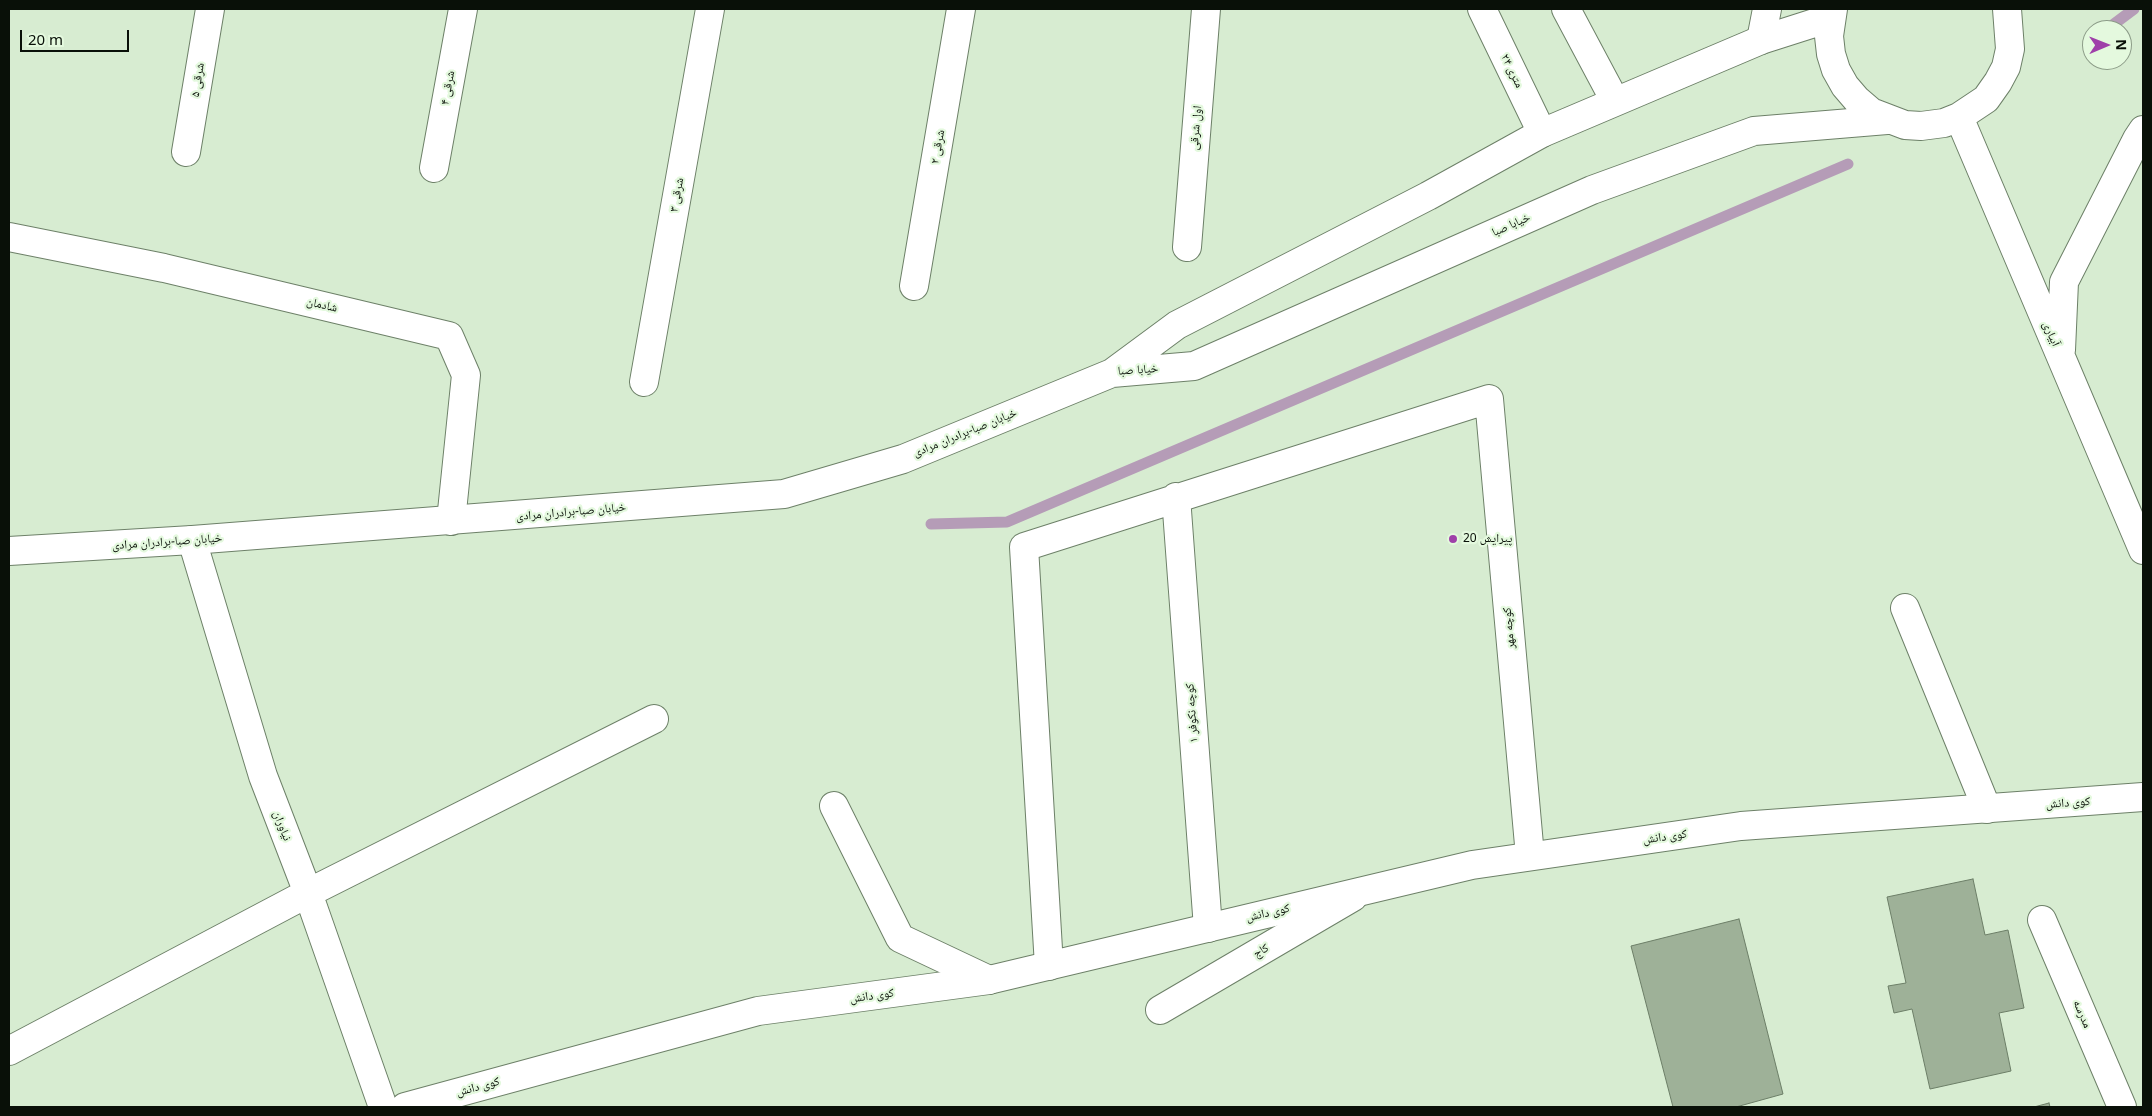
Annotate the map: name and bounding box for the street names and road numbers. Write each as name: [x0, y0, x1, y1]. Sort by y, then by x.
street label: ۲۴ متری: [1498, 52, 1526, 90]
street label: ۵ شرقی: [188, 62, 208, 98]
street label: ۴ شرقی: [438, 70, 458, 106]
street label: اول شرقی: [1187, 105, 1205, 151]
street label: ۲ شرقی: [928, 129, 948, 165]
street label: ۳ شرقی: [667, 177, 687, 213]
street label: خیابا صبا: [1490, 210, 1532, 240]
street label: شادمان: [305, 294, 339, 316]
street label: آبیاری: [2039, 319, 2063, 349]
street label: خیابا صبا: [1117, 361, 1159, 379]
street label: خیابان صبا-برادران مرادی: [911, 406, 1019, 460]
street label: خیابان صبا-برادران مرادی: [515, 500, 627, 524]
street label: خیابان صبا-برادران مرادی: [111, 531, 223, 553]
street label: کوچه مهر: [1500, 607, 1518, 649]
street label: کوچه نکوفر ۱: [1183, 683, 1201, 743]
street label: کوی دانش: [2045, 794, 2091, 812]
street label: نیاوران: [270, 809, 294, 843]
street label: کوی دانش: [1642, 827, 1688, 847]
street label: کوی دانش: [1245, 901, 1291, 925]
street label: کاج: [1251, 941, 1271, 961]
street label: کوی دانش: [849, 986, 895, 1006]
street label: مدرسه: [2070, 998, 2094, 1030]
street label: کوی دانش: [455, 1074, 501, 1100]

